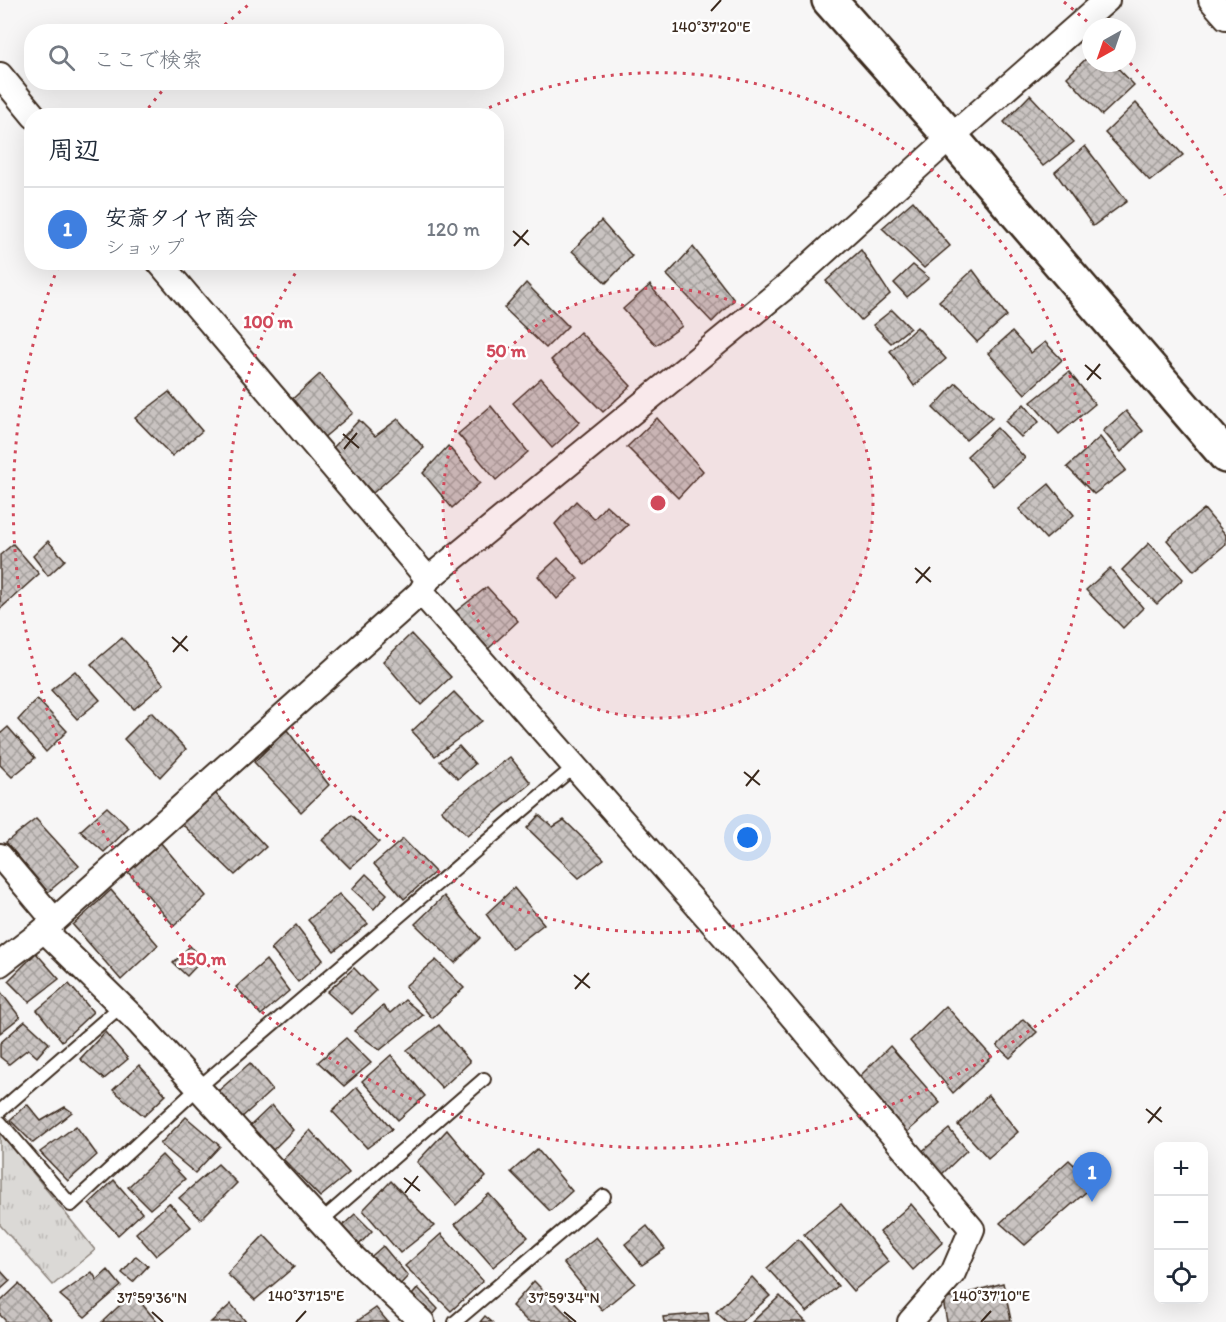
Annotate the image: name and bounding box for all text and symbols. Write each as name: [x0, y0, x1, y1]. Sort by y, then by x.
text: 140°37'20"E: [672, 18, 750, 36]
north arrow: [1082, 18, 1136, 72]
search box: [24, 24, 504, 90]
icon: search: [45, 41, 78, 74]
text: ここで検索: [93, 46, 203, 73]
text: 周辺: [48, 134, 100, 166]
text: 安斎タイヤ商会: [105, 204, 258, 231]
text: 1: [63, 217, 72, 241]
text: 120 m: [427, 217, 480, 241]
text: ショップ: [105, 235, 184, 259]
text: 100 m: [243, 311, 294, 333]
text: 50 m: [486, 340, 527, 362]
centre of rings: [648, 493, 668, 513]
your location: [733, 823, 762, 852]
text: 150 m: [178, 948, 227, 970]
map controls: [1154, 1142, 1208, 1304]
button: +: [1154, 1142, 1208, 1196]
pin: 1: [1072, 1152, 1112, 1202]
button: −: [1154, 1196, 1208, 1250]
button: locate: [1154, 1250, 1208, 1304]
text: 140°37'15"E: [268, 1287, 344, 1305]
text: 140°37'10"E: [952, 1287, 1030, 1305]
text: 37°59'36"N: [117, 1289, 187, 1307]
text: 37°59'34"N: [528, 1289, 600, 1307]

